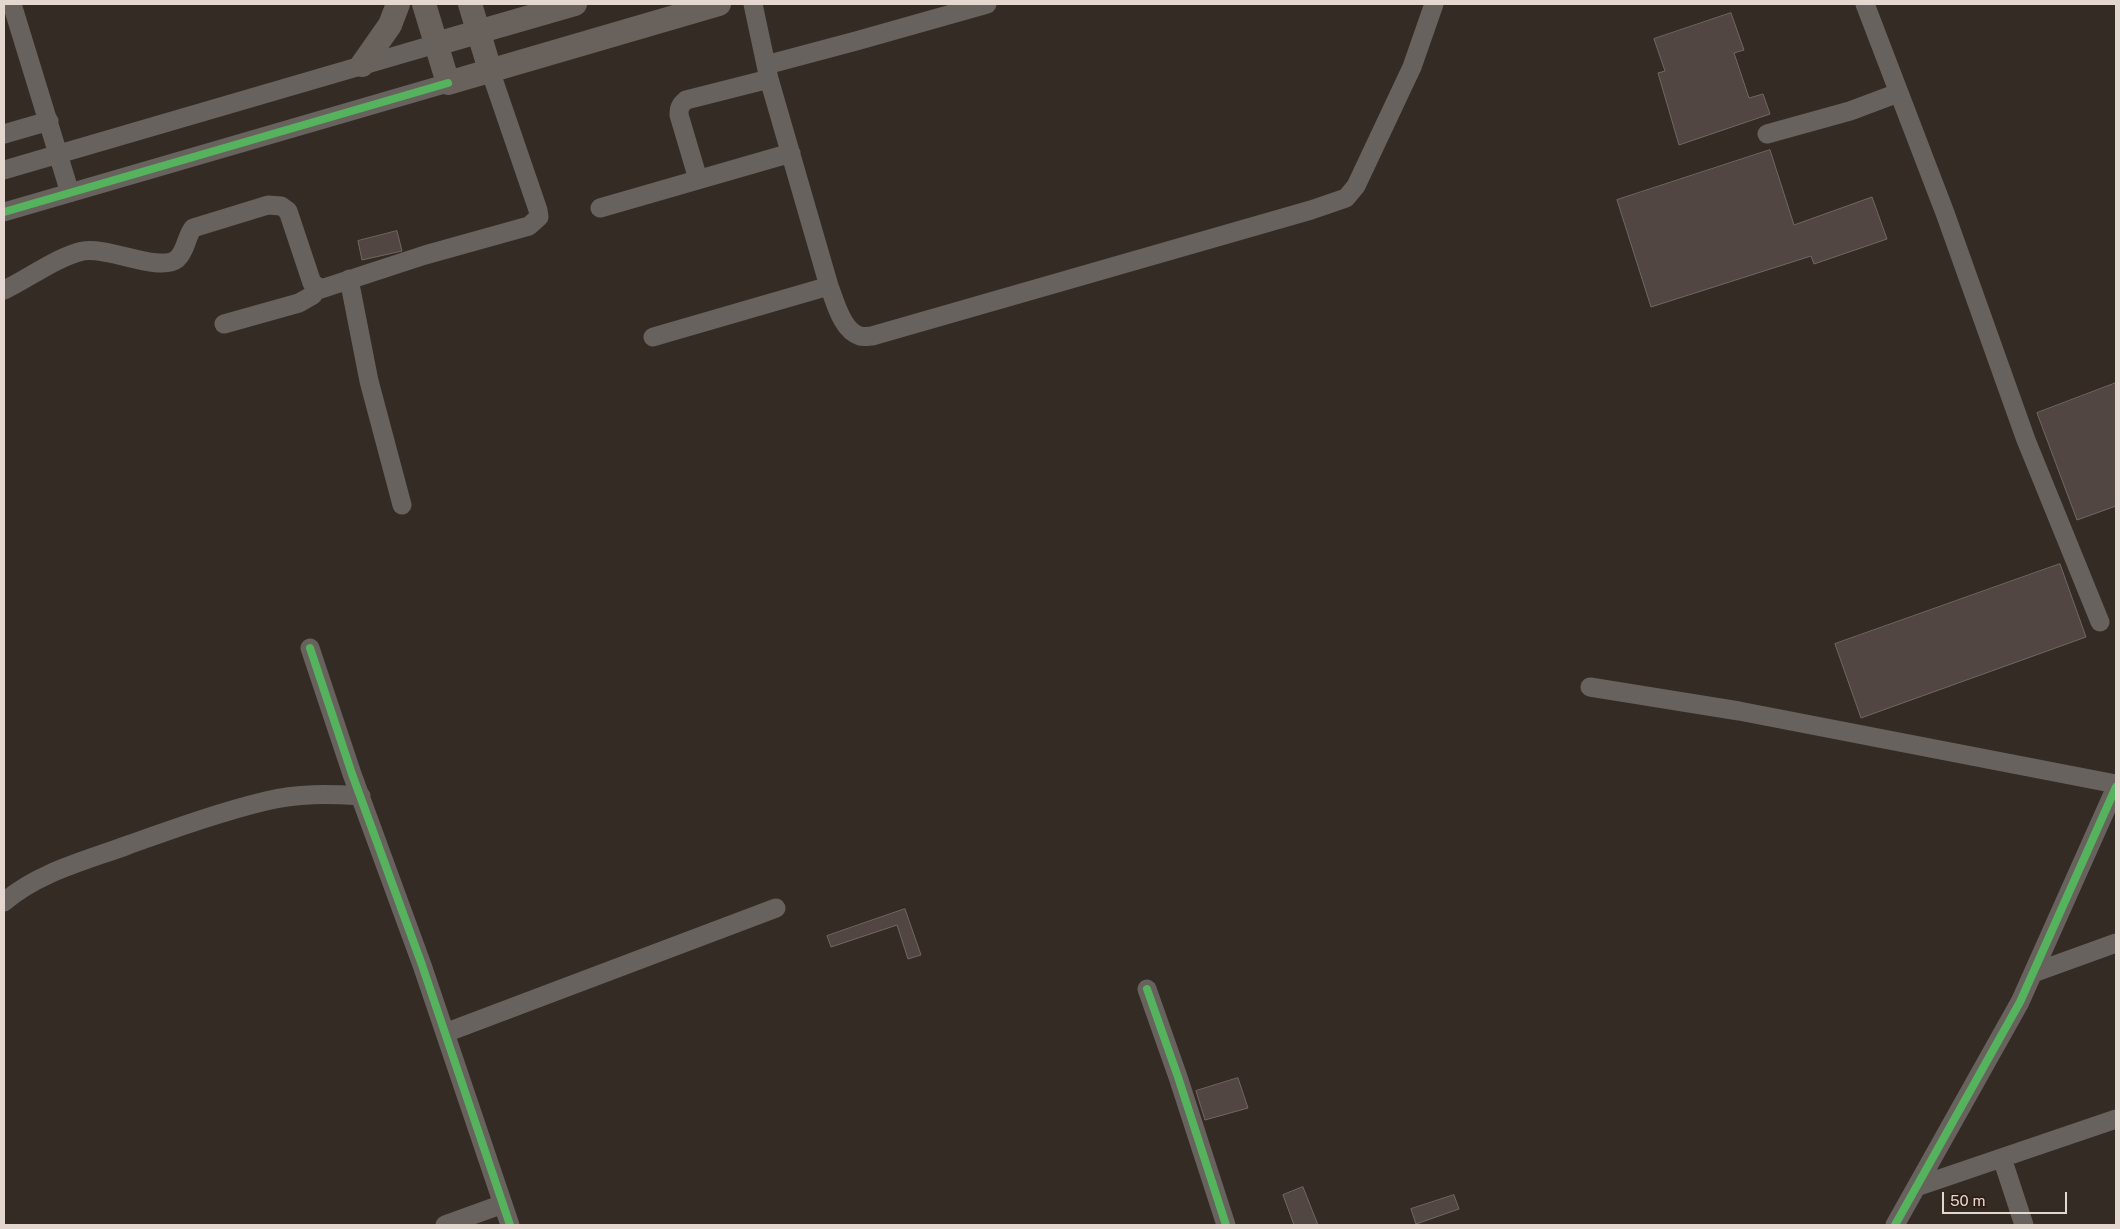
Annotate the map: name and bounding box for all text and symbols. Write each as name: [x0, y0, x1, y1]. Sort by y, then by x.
scale bar: [1945, 1182, 2070, 1214]
text: 50 m: [1950, 1192, 1985, 1209]

